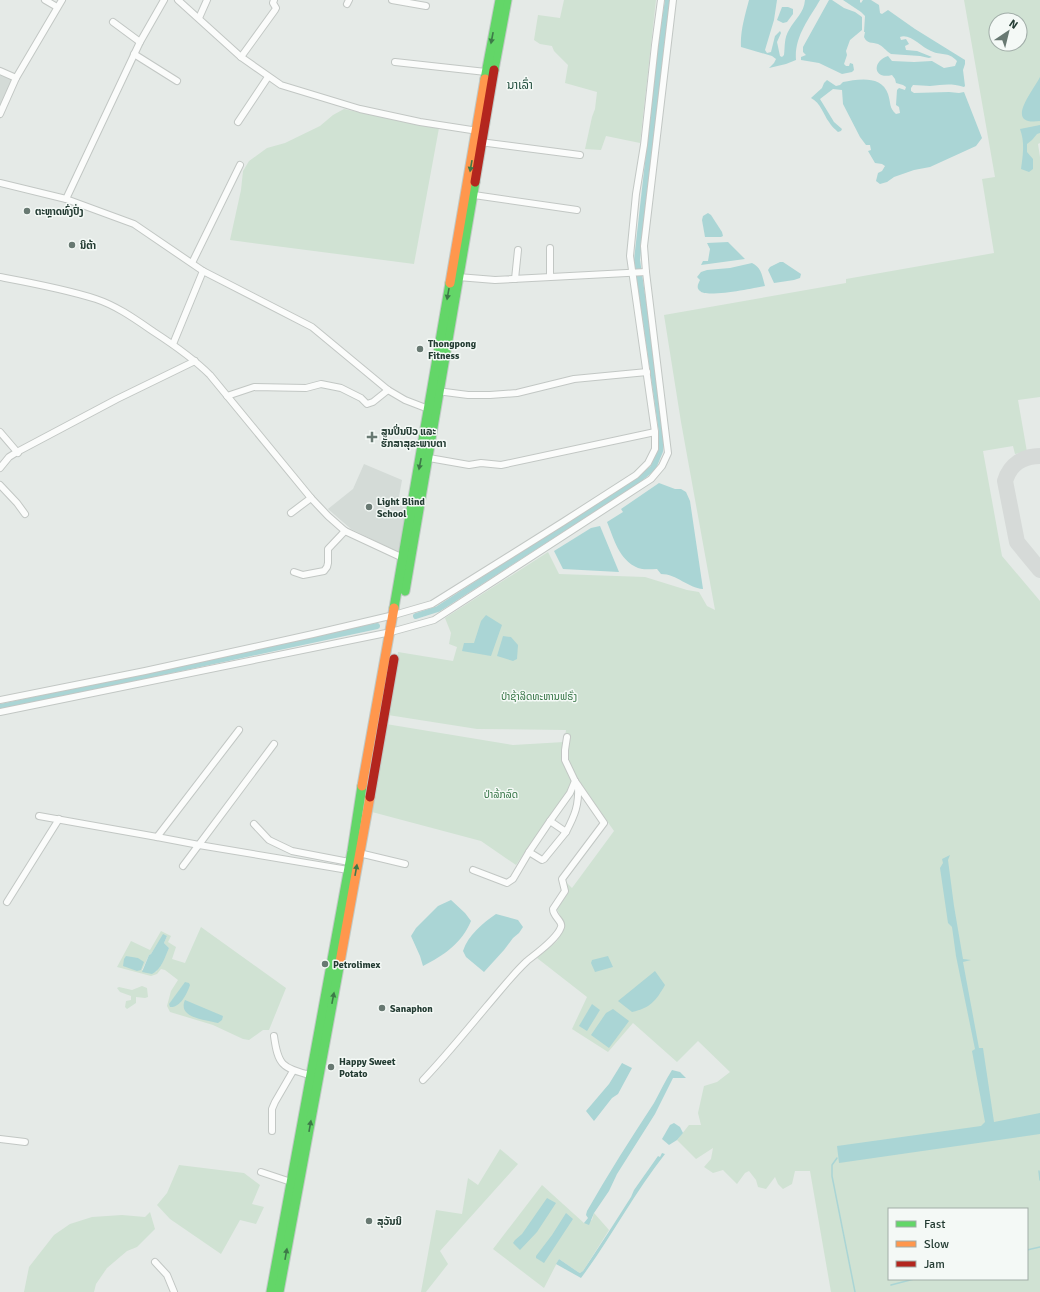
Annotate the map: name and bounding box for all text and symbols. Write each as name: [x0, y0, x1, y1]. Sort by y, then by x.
north arrow: [988, 12, 1028, 52]
text: N: [1007, 17, 1020, 32]
one-way arrow: [489, 32, 495, 44]
district label: ນາເລົ່າ: [507, 76, 533, 93]
one-way arrow: [467, 160, 473, 173]
place label: ຕະຫຼາດທົ່ງປົ່ງ: [35, 203, 83, 218]
marker: ຕະຫຼາດທົ່ງປົ່ງ: [22, 206, 32, 216]
place label: ນິຕ້າ: [80, 239, 96, 252]
marker: ນິຕ້າ: [67, 240, 77, 250]
one-way arrow: [444, 288, 450, 301]
place label: Thongpong Fitness: [428, 338, 477, 362]
marker: Thongpong Fitness: [415, 344, 425, 354]
place label: ສູນປິ່ນປົວ ແລະ ຮັກສາສຸຂະພາບຕາ: [381, 423, 446, 450]
marker: ສູນປິ່ນປົວ ແລະ ຮັກສາສຸຂະພາບຕາ: [366, 431, 378, 443]
one-way arrow: [416, 458, 422, 470]
place label: Light Blind School: [377, 496, 425, 520]
marker: Light Blind School: [364, 502, 374, 512]
park label: ປ່າຊ້າລິດທະຫານຟຣັ່ງ: [501, 690, 577, 703]
park label: ປ່າລ້ກລົດ: [484, 788, 518, 801]
one-way arrow: [353, 864, 359, 876]
marker: Petrolimex: [320, 959, 330, 969]
place label: Petrolimex: [333, 959, 380, 971]
one-way arrow: [330, 992, 336, 1004]
marker: Sanaphon: [377, 1003, 387, 1013]
place label: Sanaphon: [390, 1003, 433, 1015]
place label: Happy Sweet Potato: [339, 1056, 396, 1080]
marker: Happy Sweet Potato: [326, 1062, 336, 1072]
one-way arrow: [307, 1120, 313, 1132]
legend: [888, 1208, 1028, 1280]
marker: ສຸວັນນິ: [364, 1216, 374, 1226]
place label: ສຸວັນນິ: [377, 1216, 402, 1228]
text: Fast: [924, 1217, 945, 1232]
text: Slow: [924, 1237, 949, 1252]
one-way arrow: [284, 1248, 290, 1260]
text: Jam: [924, 1257, 945, 1272]

